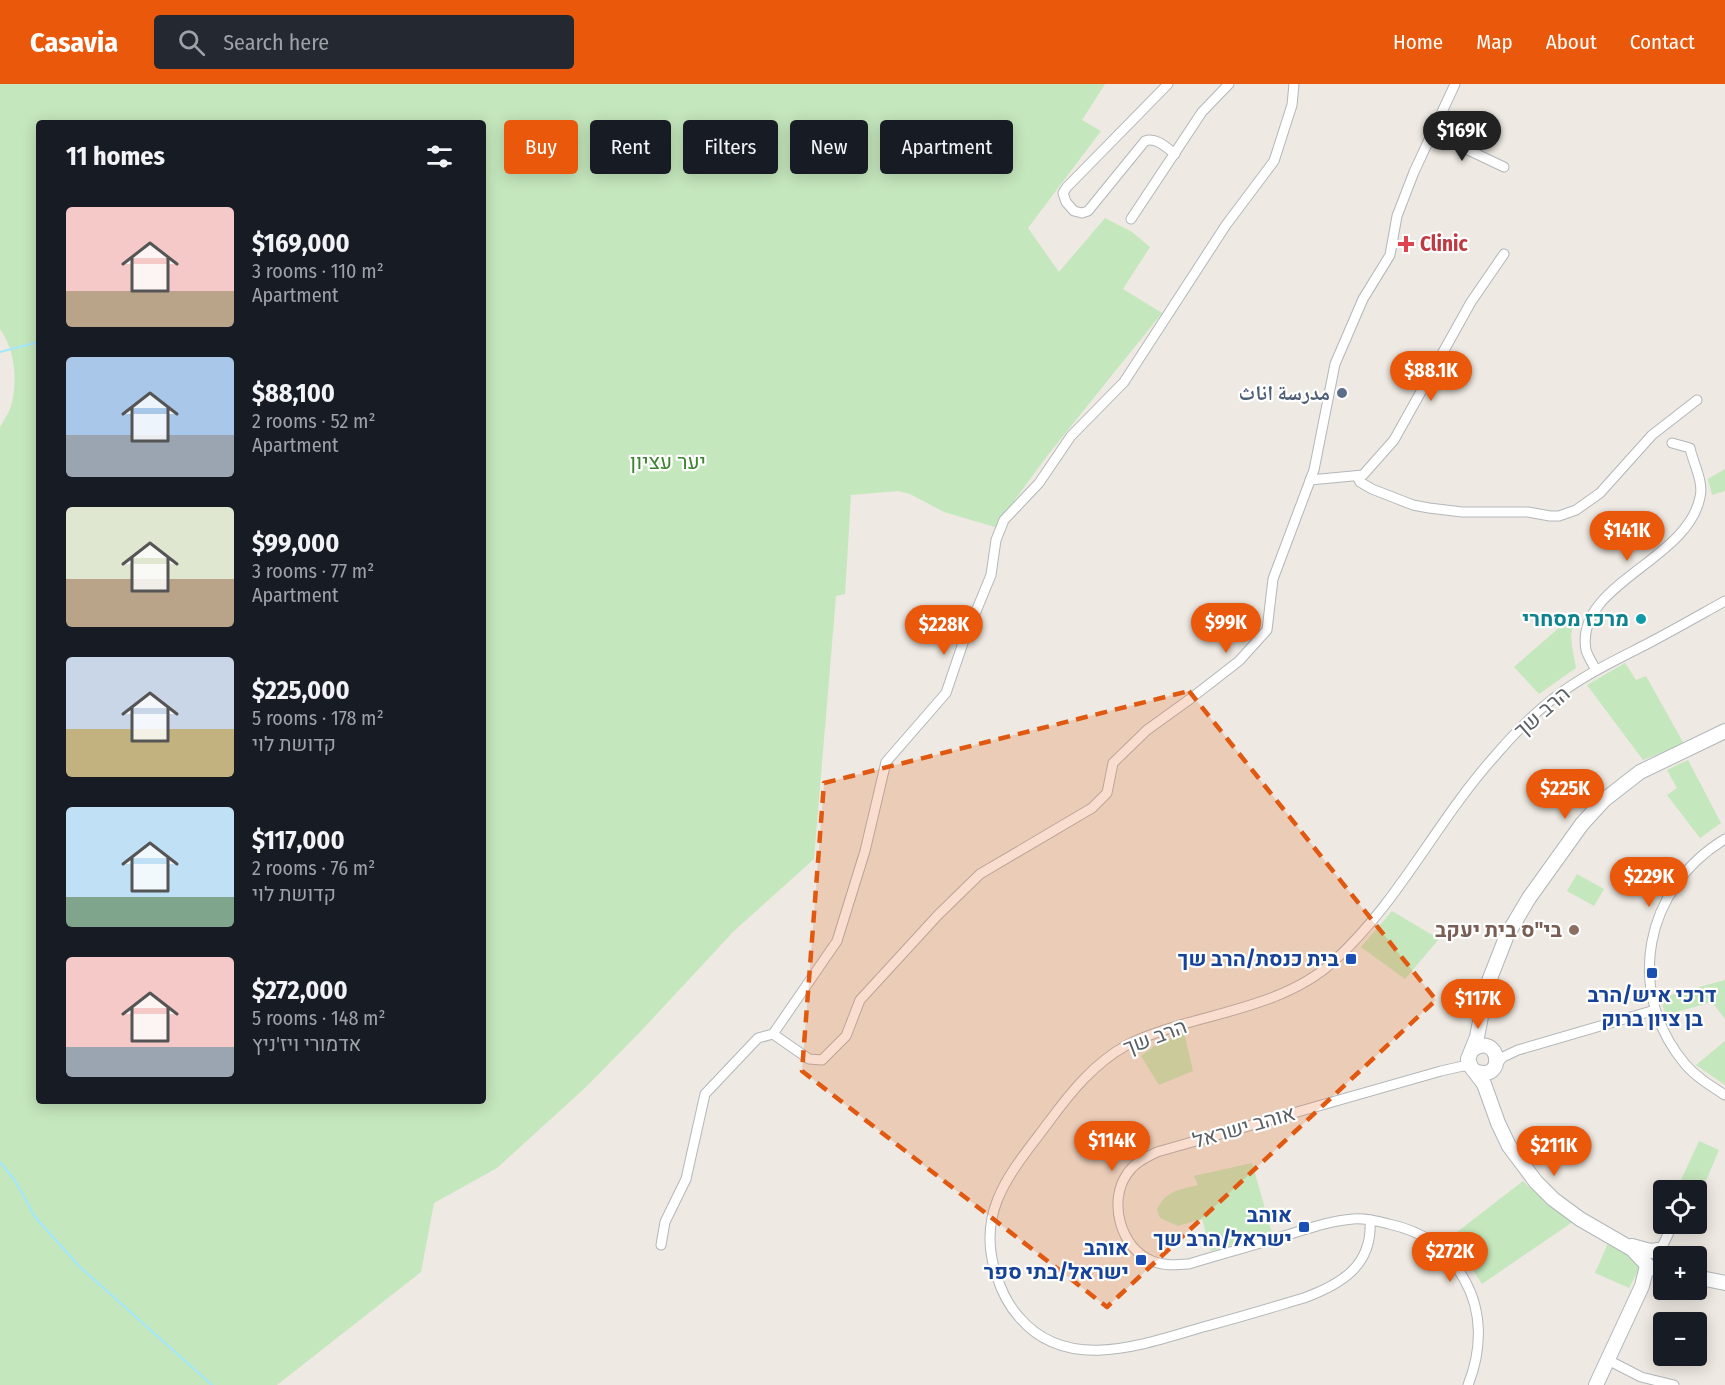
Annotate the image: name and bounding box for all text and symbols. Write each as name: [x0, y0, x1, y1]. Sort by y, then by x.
search box: [154, 15, 574, 69]
text: Casavia: [30, 26, 118, 59]
icon: search: [175, 26, 208, 59]
text: Search here: [223, 29, 329, 56]
text: Home: [1393, 29, 1443, 55]
text: Map: [1476, 29, 1513, 55]
text: About: [1546, 29, 1597, 55]
text: Contact: [1630, 29, 1695, 55]
pin: $169K: [1420, 111, 1504, 162]
text: $169K: [1437, 118, 1487, 142]
chip: Buy: [504, 120, 578, 174]
chip: Rent: [590, 120, 671, 174]
chip: Filters: [683, 120, 778, 174]
chip: New: [790, 120, 868, 174]
chip: Apartment: [880, 120, 1013, 174]
icon: filters: [423, 140, 456, 173]
text: 11 homes: [66, 141, 165, 172]
text: $169,000: [252, 228, 350, 259]
icon: home: [114, 231, 186, 303]
place label: Clinic: [1420, 231, 1468, 257]
marker: Clinic: [1397, 235, 1415, 253]
text: 3 rooms · 110 m²: [252, 259, 384, 283]
text: Apartment: [252, 283, 339, 307]
pin: $88.1K: [1382, 351, 1480, 402]
text: $88.1K: [1404, 358, 1458, 382]
text: $88,100: [252, 378, 335, 409]
place label: مدرسة اناث: [1238, 380, 1330, 406]
icon: home: [114, 381, 186, 453]
marker: مدرسة اناث: [1335, 386, 1349, 400]
text: 2 rooms · 52 m²: [252, 409, 376, 433]
text: Apartment: [252, 433, 339, 457]
park label: יער עציון: [630, 449, 706, 475]
pin: $141K: [1585, 511, 1669, 562]
text: $141K: [1604, 518, 1650, 542]
text: $99,000: [252, 528, 340, 559]
icon: home: [114, 531, 186, 603]
text: 3 rooms · 77 m²: [252, 559, 374, 583]
text: Apartment: [252, 583, 339, 607]
pin: $99K: [1190, 603, 1262, 654]
pin: $228K: [902, 605, 986, 656]
place label: מרכז מסחרי: [1522, 606, 1629, 632]
text: $99K: [1205, 610, 1247, 634]
text: $228K: [919, 612, 969, 636]
marker: מרכז מסחרי: [1634, 612, 1648, 626]
text: $225,000: [252, 675, 350, 706]
icon: home: [114, 681, 186, 753]
street label: הרב שך: [1509, 681, 1575, 743]
text: 5 rooms · 178 m²: [252, 706, 384, 730]
text: קדושת לוי: [252, 732, 336, 756]
pin: $225K: [1523, 769, 1607, 820]
text: $225K: [1540, 776, 1590, 800]
text: $117,000: [252, 825, 345, 856]
icon: home: [114, 831, 186, 903]
text: 2 rooms · 76 m²: [252, 856, 375, 880]
pin: $229K: [1607, 857, 1691, 908]
text: $229K: [1624, 864, 1674, 888]
text: קדושת לוי: [252, 882, 336, 906]
place label: בי"ס בית יעקב: [1435, 917, 1563, 943]
marker: בי"ס בית יעקב: [1567, 923, 1581, 937]
place label: בית כנסת/הרב שך: [1178, 946, 1340, 972]
marker: בית כנסת/הרב שך: [1344, 952, 1358, 966]
marker: דרכי איש/הרב בן ציון ברוק: [1645, 966, 1659, 980]
text: $272,000: [252, 975, 348, 1006]
pin: $117K: [1436, 979, 1520, 1030]
icon: home: [114, 981, 186, 1053]
place label: דרכי איש/הרב בן ציון ברוק: [1587, 982, 1717, 1032]
text: $117K: [1455, 986, 1501, 1010]
text: 5 rooms · 148 m²: [252, 1006, 386, 1030]
street label: הרב שך: [1120, 1013, 1190, 1061]
text: אדמורי ויז'ניץ: [252, 1032, 361, 1056]
street label: אוהב ישראל: [1190, 1100, 1298, 1154]
pin: $114K: [1070, 1121, 1154, 1172]
pin: $211K: [1512, 1126, 1596, 1177]
text: $114K: [1088, 1128, 1136, 1152]
text: $211K: [1531, 1133, 1577, 1157]
map controls: [1653, 1180, 1707, 1366]
button: locate: [1653, 1180, 1707, 1234]
place label: אוהב ישראל/הרב שך: [1153, 1202, 1292, 1252]
marker: אוהב ישראל/הרב שך: [1297, 1220, 1311, 1234]
pin: $272K: [1408, 1232, 1492, 1283]
place label: אוהב ישראל/בתי ספר: [984, 1235, 1129, 1285]
text: $272K: [1426, 1239, 1474, 1263]
button: +: [1653, 1246, 1707, 1300]
marker: אוהב ישראל/בתי ספר: [1134, 1253, 1148, 1267]
button: −: [1653, 1312, 1707, 1366]

